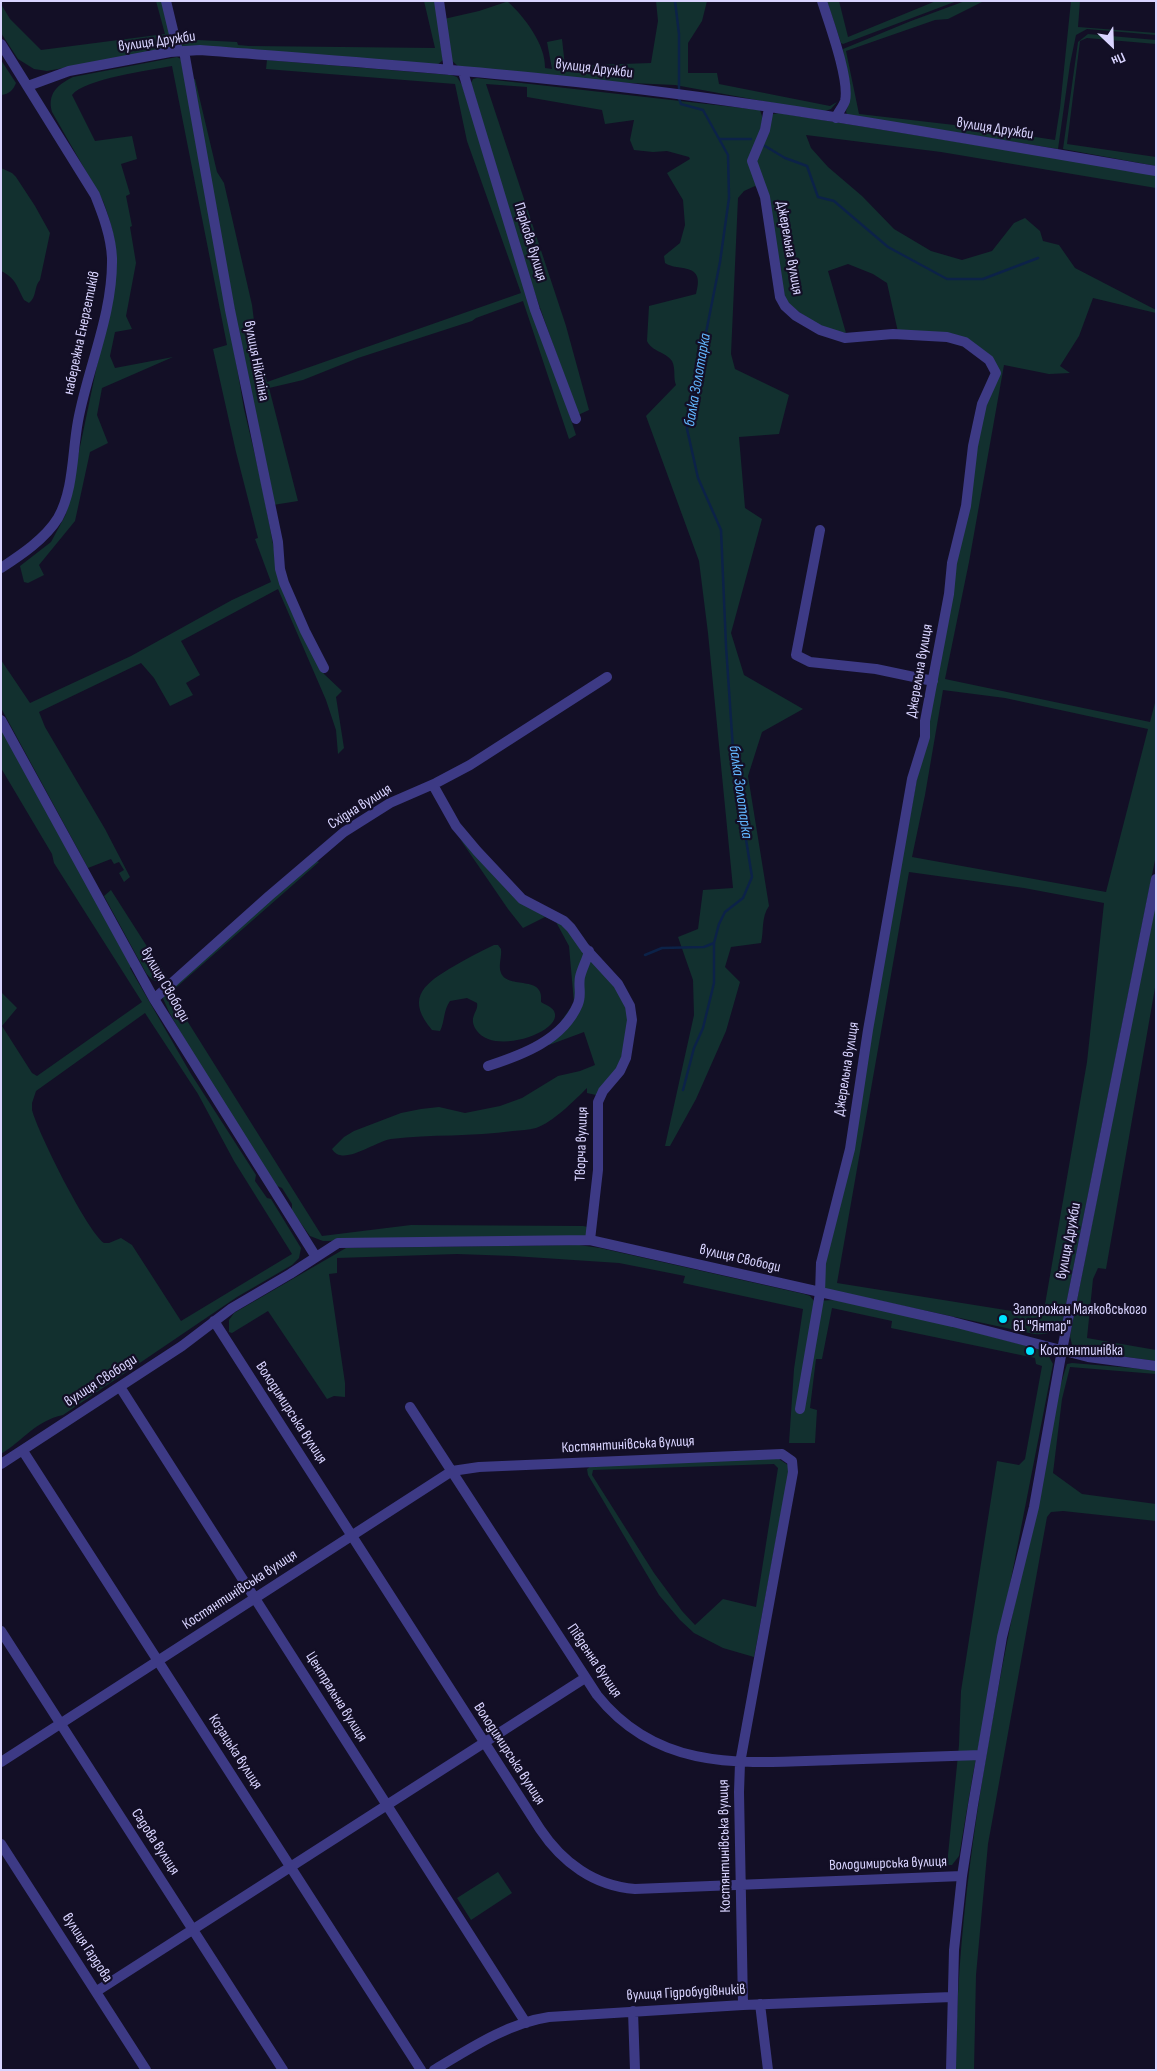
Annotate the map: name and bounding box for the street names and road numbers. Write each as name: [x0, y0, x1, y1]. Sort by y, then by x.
street label: вулиця Дружби: [117, 28, 197, 56]
street label: вулиця Дружби: [554, 55, 634, 83]
street label: вулиця Дружби: [955, 114, 1035, 144]
street label: Паркова вулиця: [510, 200, 550, 284]
street label: Джерельна вулиця: [772, 200, 806, 296]
street label: набережна Енергетиків: [60, 270, 104, 396]
street label: вулиця Нікітіна: [239, 319, 273, 403]
street label: Джерельна вулиця: [903, 623, 937, 719]
street label: Східна вулиця: [325, 780, 395, 834]
street label: вулиця Свободи: [137, 945, 193, 1025]
street label: Джерельна вулиця: [831, 1021, 863, 1117]
street label: Творча вулиця: [572, 1106, 592, 1182]
street label: вулиця Дружби: [1053, 1201, 1085, 1281]
street label: вулиця Свободи: [698, 1241, 782, 1277]
street label: вулиця Свободи: [61, 1351, 141, 1411]
street label: Володимирська вулиця: [251, 1359, 331, 1467]
street label: Костянтинівська вулиця: [561, 1433, 695, 1457]
street label: Костянтинівська вулиця: [179, 1546, 301, 1634]
street label: Південна вулиця: [563, 1621, 625, 1701]
street label: Центральна вулиця: [301, 1649, 371, 1745]
street label: Володимирська вулиця: [469, 1700, 549, 1808]
street label: Козацька вулиця: [204, 1711, 266, 1793]
street label: Костянтинівська вулиця: [715, 1779, 735, 1913]
street label: Садова вулиця: [127, 1806, 183, 1878]
street label: Володимирська вулиця: [829, 1853, 947, 1875]
street label: вулиця Гардова: [58, 1910, 116, 1986]
street label: вулиця Гідробудівників: [626, 1981, 746, 2005]

